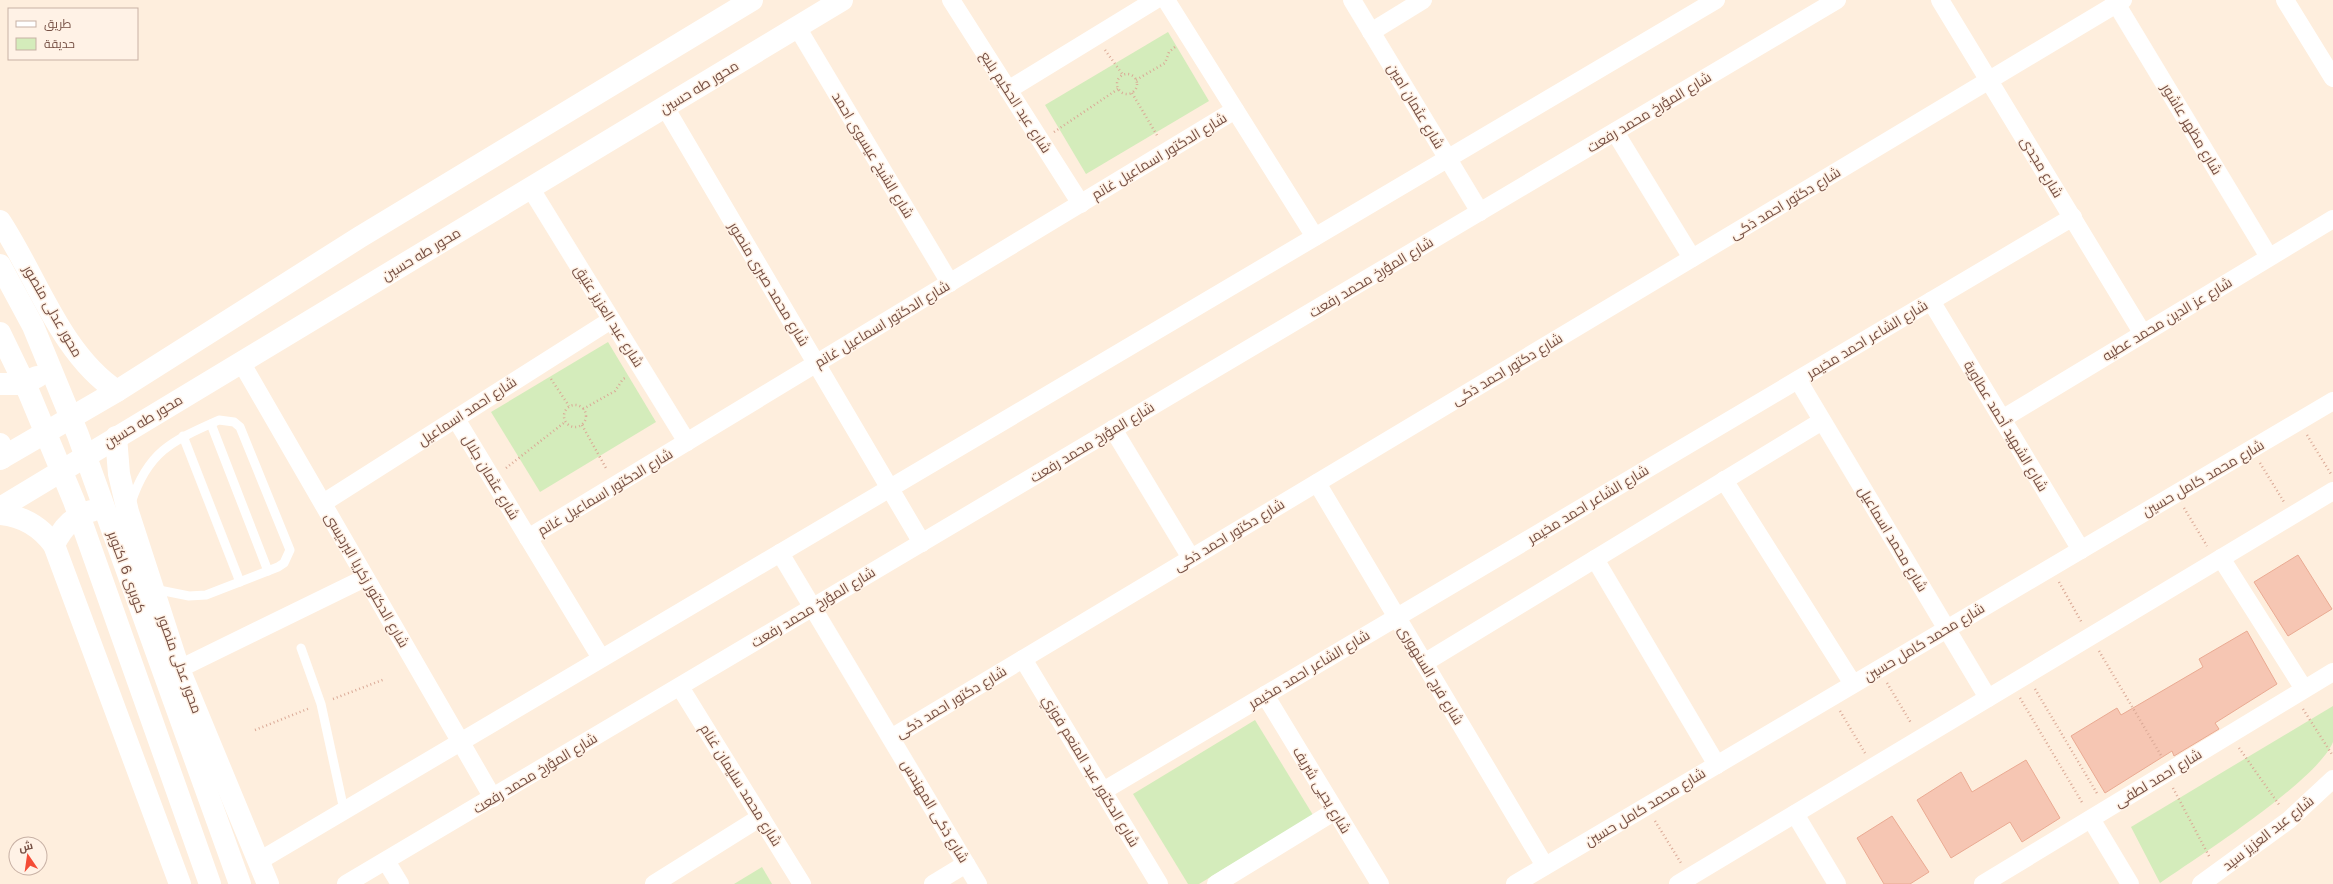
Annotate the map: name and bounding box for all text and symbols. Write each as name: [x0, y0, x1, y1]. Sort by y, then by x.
legend: [8, 8, 138, 60]
text: طريق: [44, 15, 72, 32]
text: حديقة: [44, 35, 75, 52]
street label: شارع عبد الحكيم بلبع: [976, 47, 1056, 157]
street label: محور طه حسين: [656, 56, 742, 118]
street label: شارع عثمان امين: [1383, 59, 1449, 153]
street label: شارع المؤرخ محمد رفعت: [1583, 67, 1715, 157]
street label: شارع مظهر عاشور: [2156, 79, 2227, 178]
street label: شارع الشيخ عيسوى احمد: [827, 88, 919, 222]
street label: شارع الدكتور اسماعيل غانم: [1088, 108, 1230, 204]
street label: شارع مجدى: [2016, 133, 2068, 201]
street label: شارع دكتور احمد ذكى: [1726, 162, 1844, 244]
street label: شارع محمد صبرى منصور: [723, 217, 814, 350]
street label: محور طه حسين: [378, 223, 464, 285]
street label: شارع المؤرخ محمد رفعت: [1305, 232, 1437, 322]
street label: محور عدلى منصور: [18, 260, 88, 361]
street label: شارع عبد العزيز عتيق: [570, 261, 648, 371]
street label: شارع عز الدين محمد عطيه: [2098, 272, 2236, 366]
street label: شارع الدكتور اسماعيل غانم: [811, 276, 953, 372]
street label: شارع الشاعر احمد مخيمر: [1802, 295, 1931, 384]
street label: شارع دكتور احمد ذكى: [1448, 328, 1566, 410]
street label: شارع الشهيد أحمد عطاوية: [1959, 357, 2053, 495]
street label: شارع احمد اسماعيل: [414, 372, 520, 450]
street label: محور طه حسين: [100, 390, 186, 452]
street label: شارع المؤرخ محمد رفعت: [1026, 397, 1158, 487]
street label: شارع عثمان جلال: [458, 431, 524, 523]
street label: شارع محمد كامل حسين: [2138, 435, 2268, 521]
street label: شارع الدكتور اسماعيل غانم: [534, 444, 676, 540]
street label: شارع الشاعر احمد مخيمر: [1523, 460, 1652, 549]
street label: شارع محمد اسماعيل: [1854, 482, 1932, 596]
street label: شارع دكتور احمد ذكى: [1170, 494, 1288, 576]
street label: شارع الدكتور زكريا البرديسى: [320, 509, 414, 651]
street label: كوبرى 6 اكتوبر: [102, 527, 151, 616]
street label: شارع المؤرخ محمد رفعت: [747, 562, 879, 652]
street label: شارع محمد كامل حسين: [1860, 598, 1988, 686]
street label: محور عدلى منصور: [153, 611, 207, 716]
street label: شارع فرج السنهورى: [1393, 622, 1469, 728]
street label: شارع الشاعر احمد مخيمر: [1244, 625, 1373, 714]
street label: شارع دكتور احمد ذكى: [892, 661, 1010, 743]
street label: شارع الدكتور عبد المنعم فوزي: [1036, 691, 1144, 852]
street label: شارع محمد سليمان غنام: [695, 720, 787, 850]
street label: شارع المؤرخ محمد رفعت: [469, 728, 601, 818]
street label: شارع يحيى شريف: [1288, 743, 1356, 837]
street label: شارع احمد لطفى: [2111, 744, 2205, 812]
street label: شارع ذكى المهندس: [896, 756, 974, 866]
street label: شارع محمد كامل حسين: [1581, 763, 1709, 851]
street label: شارع عبد العزيز سيد: [2218, 791, 2318, 875]
north arrow: [8, 836, 48, 876]
text: ش: [17, 837, 34, 856]

